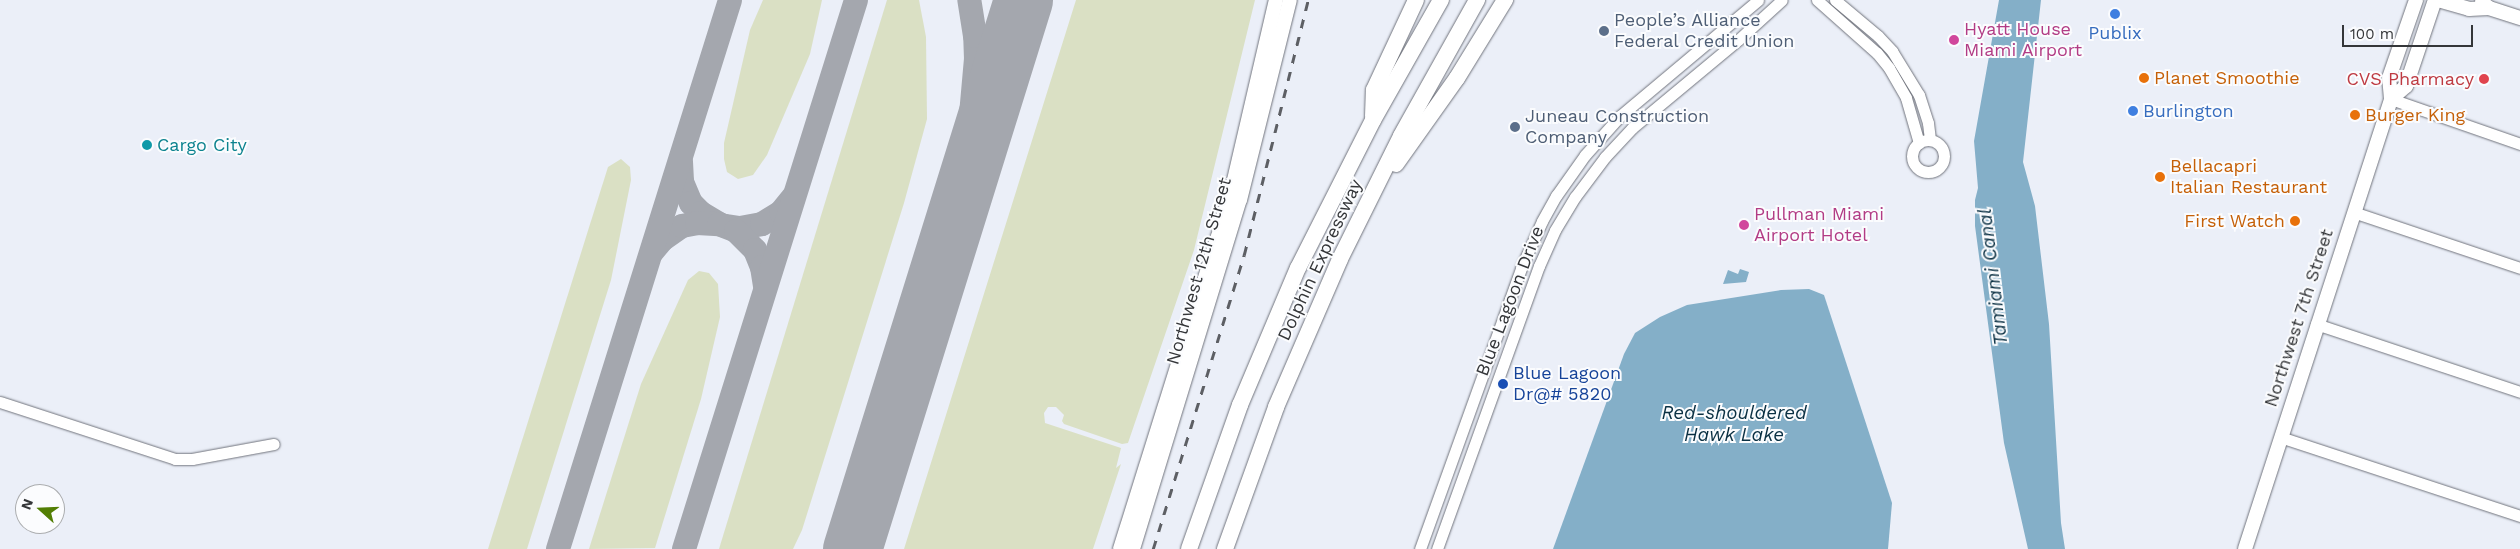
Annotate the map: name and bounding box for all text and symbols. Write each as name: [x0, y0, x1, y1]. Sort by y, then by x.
marker: Publix: [2109, 8, 2121, 20]
place label: People’s Alliance Federal Credit Union: [1614, 10, 1795, 52]
scale bar: [2345, 15, 2476, 47]
place label: Hyatt House Miami Airport: [1964, 19, 2083, 62]
place label: Publix: [2088, 22, 2142, 44]
marker: People’s Alliance Federal Credit Union: [1598, 25, 1610, 37]
text: 100 m: [2350, 25, 2394, 43]
marker: Hyatt House Miami Airport: [1948, 34, 1960, 46]
place label: Planet Smoothie: [2154, 67, 2300, 89]
place label: CVS Pharmacy: [2347, 68, 2474, 90]
marker: Planet Smoothie: [2138, 72, 2150, 84]
marker: CVS Pharmacy: [2478, 73, 2490, 85]
place label: Burlington: [2143, 100, 2234, 122]
place label: Burger King: [2365, 104, 2466, 126]
marker: Burlington: [2127, 105, 2139, 117]
place label: Juneau Construction Company: [1525, 106, 1709, 148]
marker: Burger King: [2349, 109, 2361, 121]
marker: Juneau Construction Company: [1509, 121, 1521, 133]
place label: Cargo City: [157, 134, 247, 156]
marker: Cargo City: [141, 139, 153, 151]
place label: Bellacapri Italian Restaurant: [2170, 156, 2327, 198]
marker: Bellacapri Italian Restaurant: [2154, 171, 2166, 183]
street label: Northwest 12th Street: [1162, 175, 1236, 367]
street label: Dolphin Expressway: [1273, 176, 1367, 344]
place label: Pullman Miami Airport Hotel: [1754, 204, 1884, 246]
water label: Tamiami Canal: [1973, 207, 2013, 347]
place label: First Watch: [2184, 210, 2285, 232]
marker: First Watch: [2289, 215, 2301, 227]
marker: Pullman Miami Airport Hotel: [1738, 219, 1750, 231]
street label: Blue Lagoon Drive: [1471, 223, 1549, 379]
street label: Northwest 7th Street: [2260, 226, 2338, 410]
place label: Blue Lagoon Dr@# 5820: [1513, 363, 1621, 406]
marker: Blue Lagoon Dr@# 5820: [1497, 378, 1509, 390]
water label: Red-shouldered Hawk Lake: [1661, 402, 1807, 446]
north arrow: [15, 484, 65, 534]
text: N: [18, 497, 36, 512]

